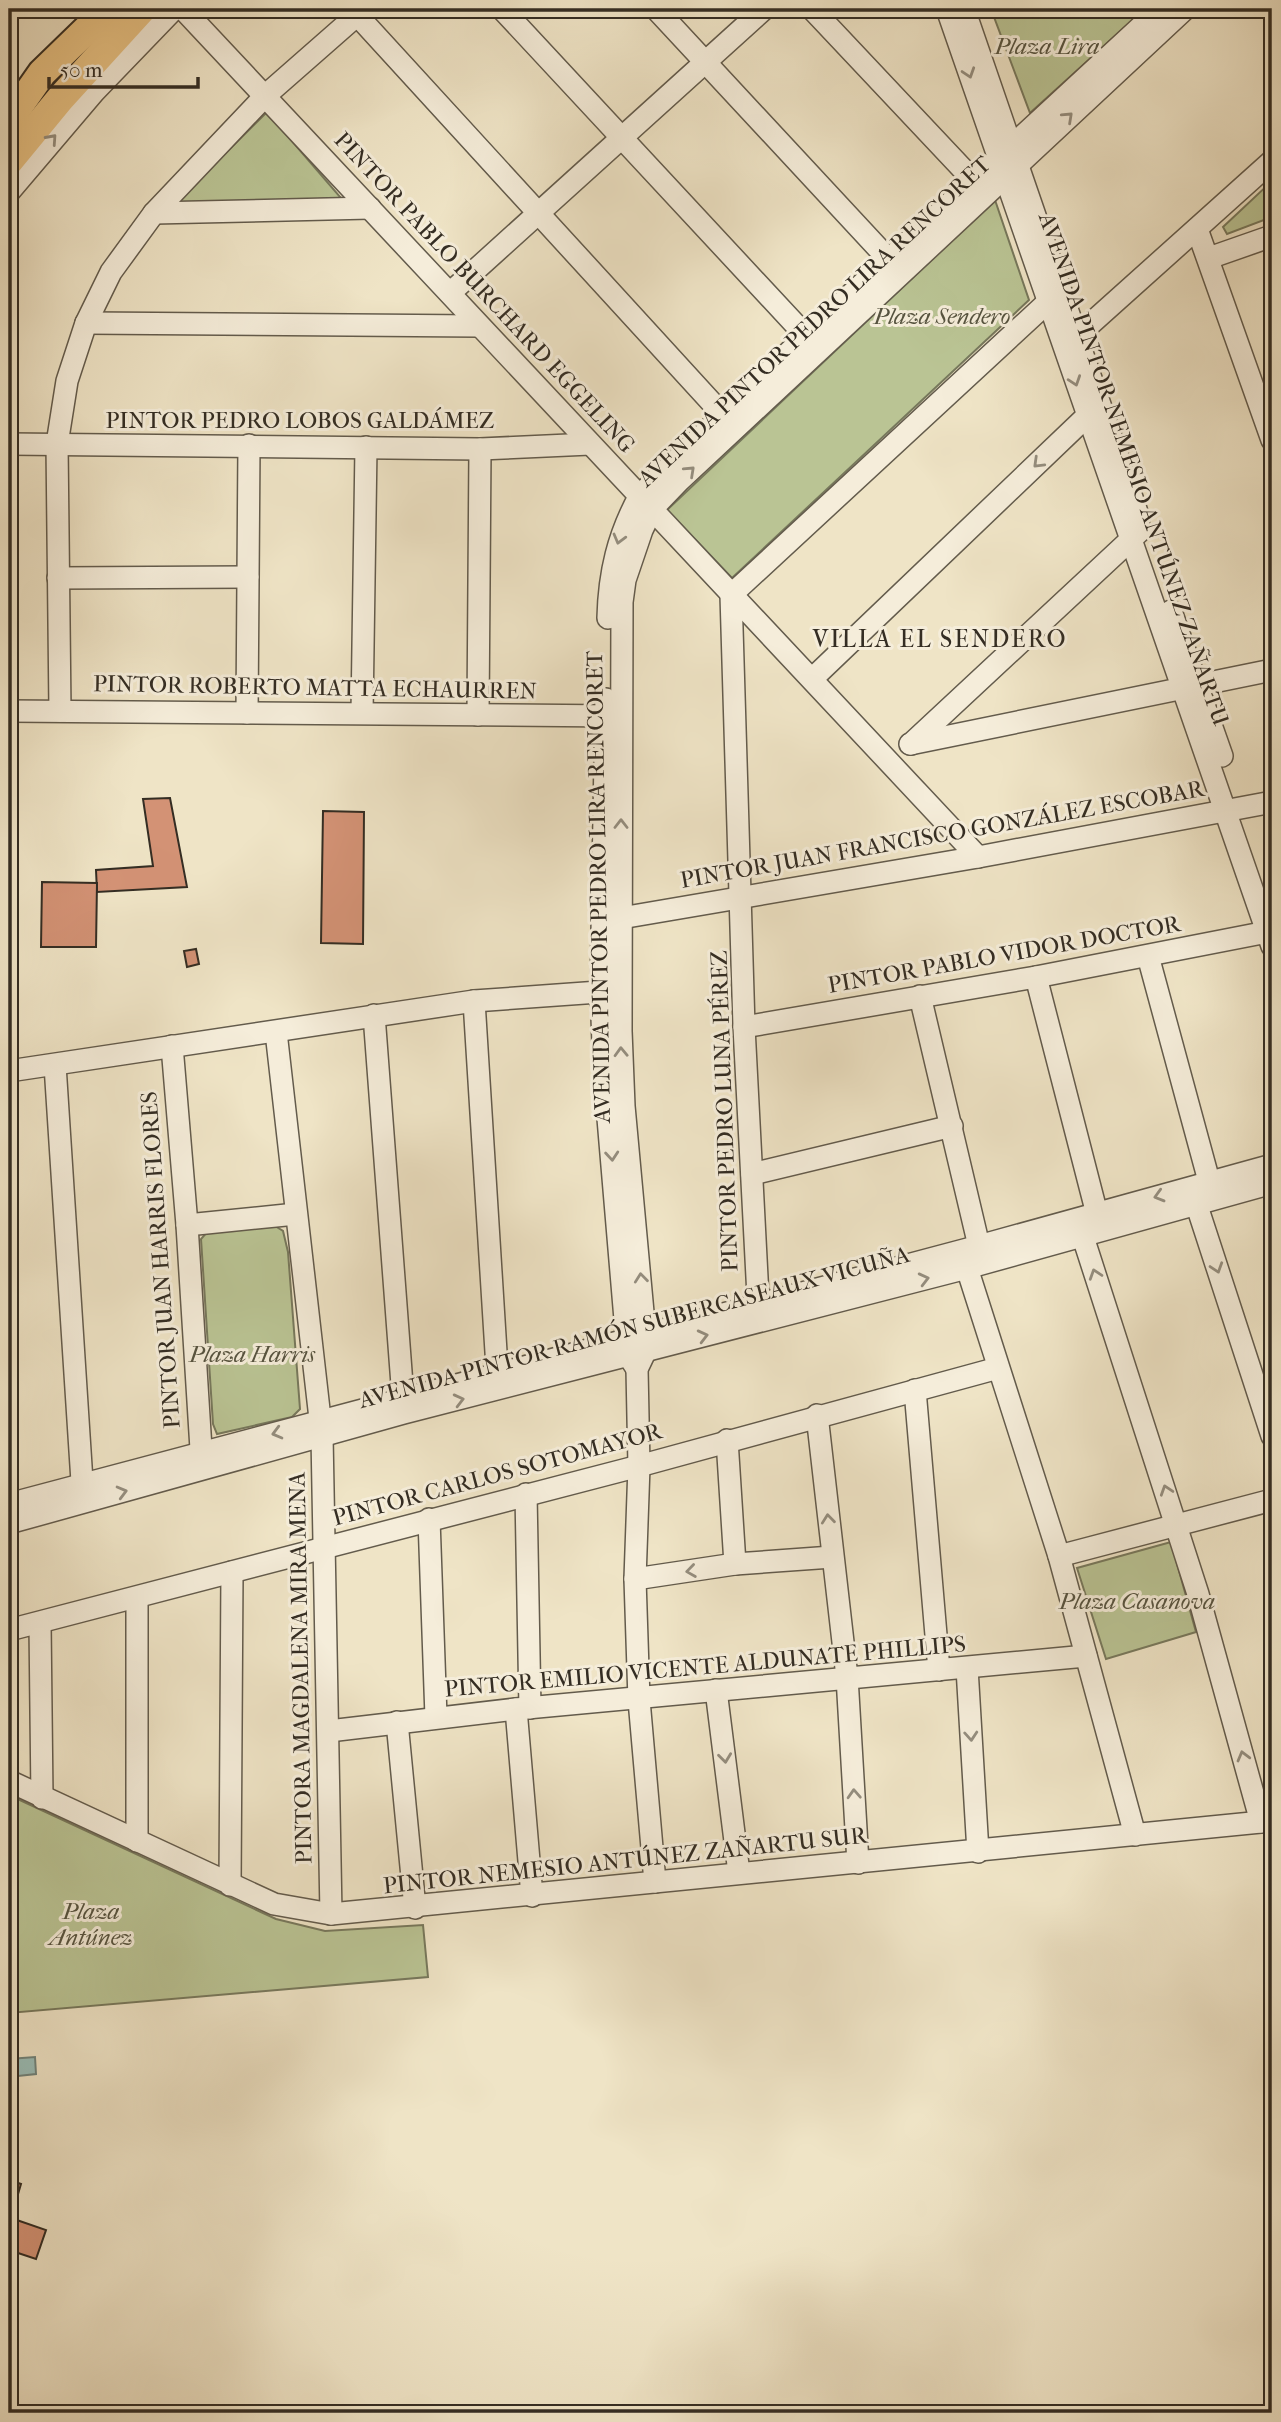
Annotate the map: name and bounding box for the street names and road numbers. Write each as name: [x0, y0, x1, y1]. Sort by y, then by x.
street label: PINTOR PABLO BURCHARD EGGELING: [329, 126, 641, 458]
street label: AVENIDA PINTOR PEDRO LIRA RENCORET: [632, 150, 997, 493]
street label: AVENIDA PINTOR NEMESIO ANTÚNEZ ZAÑARTU: [1032, 208, 1234, 729]
street label: PINTOR PEDRO LOBOS GALDÁMEZ: [106, 407, 495, 434]
street label: AVENIDA PINTOR PEDRO LIRA RENCORET: [581, 650, 616, 1124]
street label: PINTOR ROBERTO MATTA ECHAURREN: [93, 670, 537, 705]
street label: PINTOR JUAN FRANCISCO GONZÁLEZ ESCOBAR: [678, 775, 1208, 894]
street label: PINTOR PABLO VIDOR DOCTOR: [826, 910, 1184, 999]
street label: PINTOR PEDRO LUNA PÉREZ: [705, 949, 744, 1272]
street label: PINTOR JUAN HARRIS FLORES: [135, 1090, 186, 1430]
street label: AVENIDA PINTOR RAMÓN SUBERCASEAUX VICUÑA: [355, 1240, 913, 1414]
street label: PINTOR CARLOS SOTOMAYOR: [330, 1417, 666, 1531]
street label: PINTORA MAGDALENA MIRA MENA: [284, 1471, 317, 1864]
street label: PINTOR EMILIO VICENTE ALDUNATE PHILLIPS: [443, 1630, 967, 1703]
street label: PINTOR NEMESIO ANTÚNEZ ZAÑARTU SUR: [382, 1822, 870, 1899]

